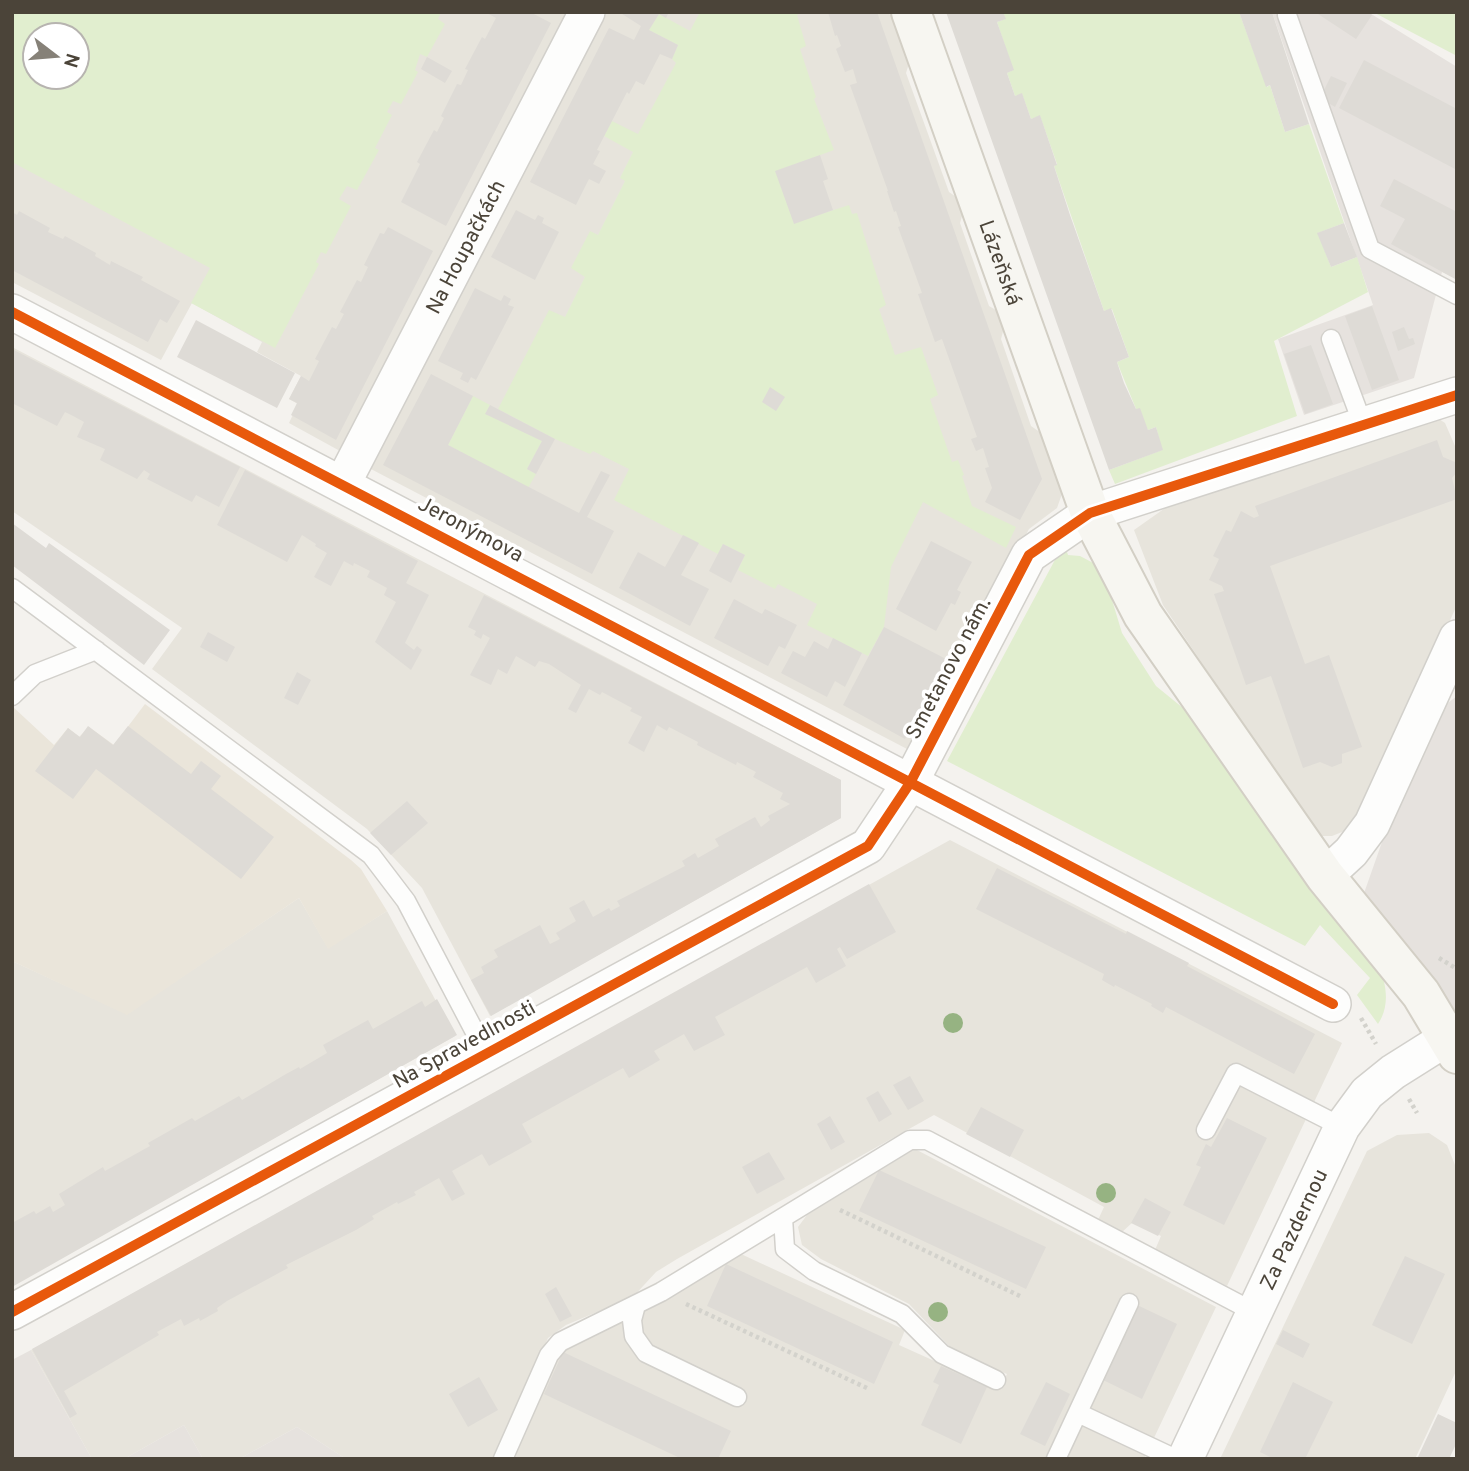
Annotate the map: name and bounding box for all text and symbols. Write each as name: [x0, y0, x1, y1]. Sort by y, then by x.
north arrow: [21, 21, 91, 91]
text: N: [57, 50, 84, 70]
street label: Na Houpačkách: [421, 176, 513, 319]
street label: Lázeňská: [971, 217, 1027, 309]
street label: Jeronýmova: [413, 491, 528, 569]
street label: Smetanovo nám.: [900, 593, 998, 745]
street label: Na Spravedlnosti: [389, 995, 541, 1096]
street label: Za Pazdernou: [1255, 1165, 1335, 1295]

